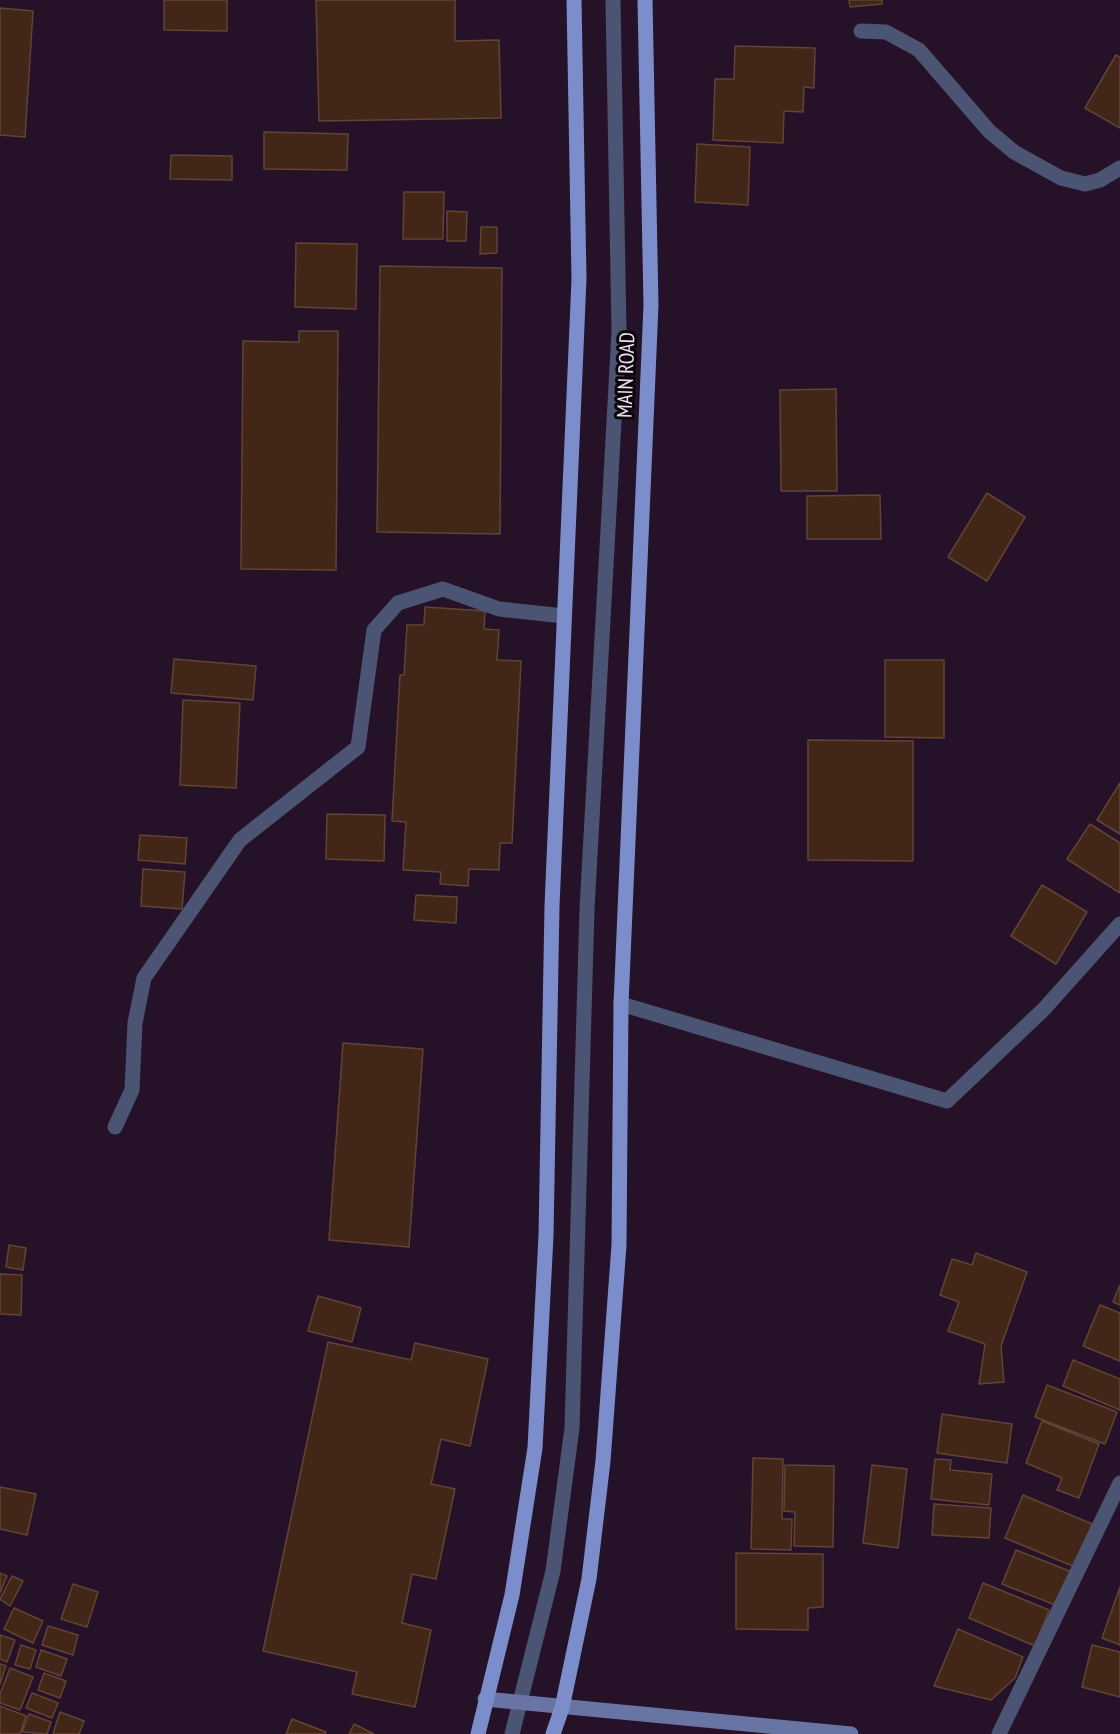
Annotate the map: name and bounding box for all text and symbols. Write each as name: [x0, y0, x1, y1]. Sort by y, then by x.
street label: MAIN ROAD: [613, 332, 641, 418]

